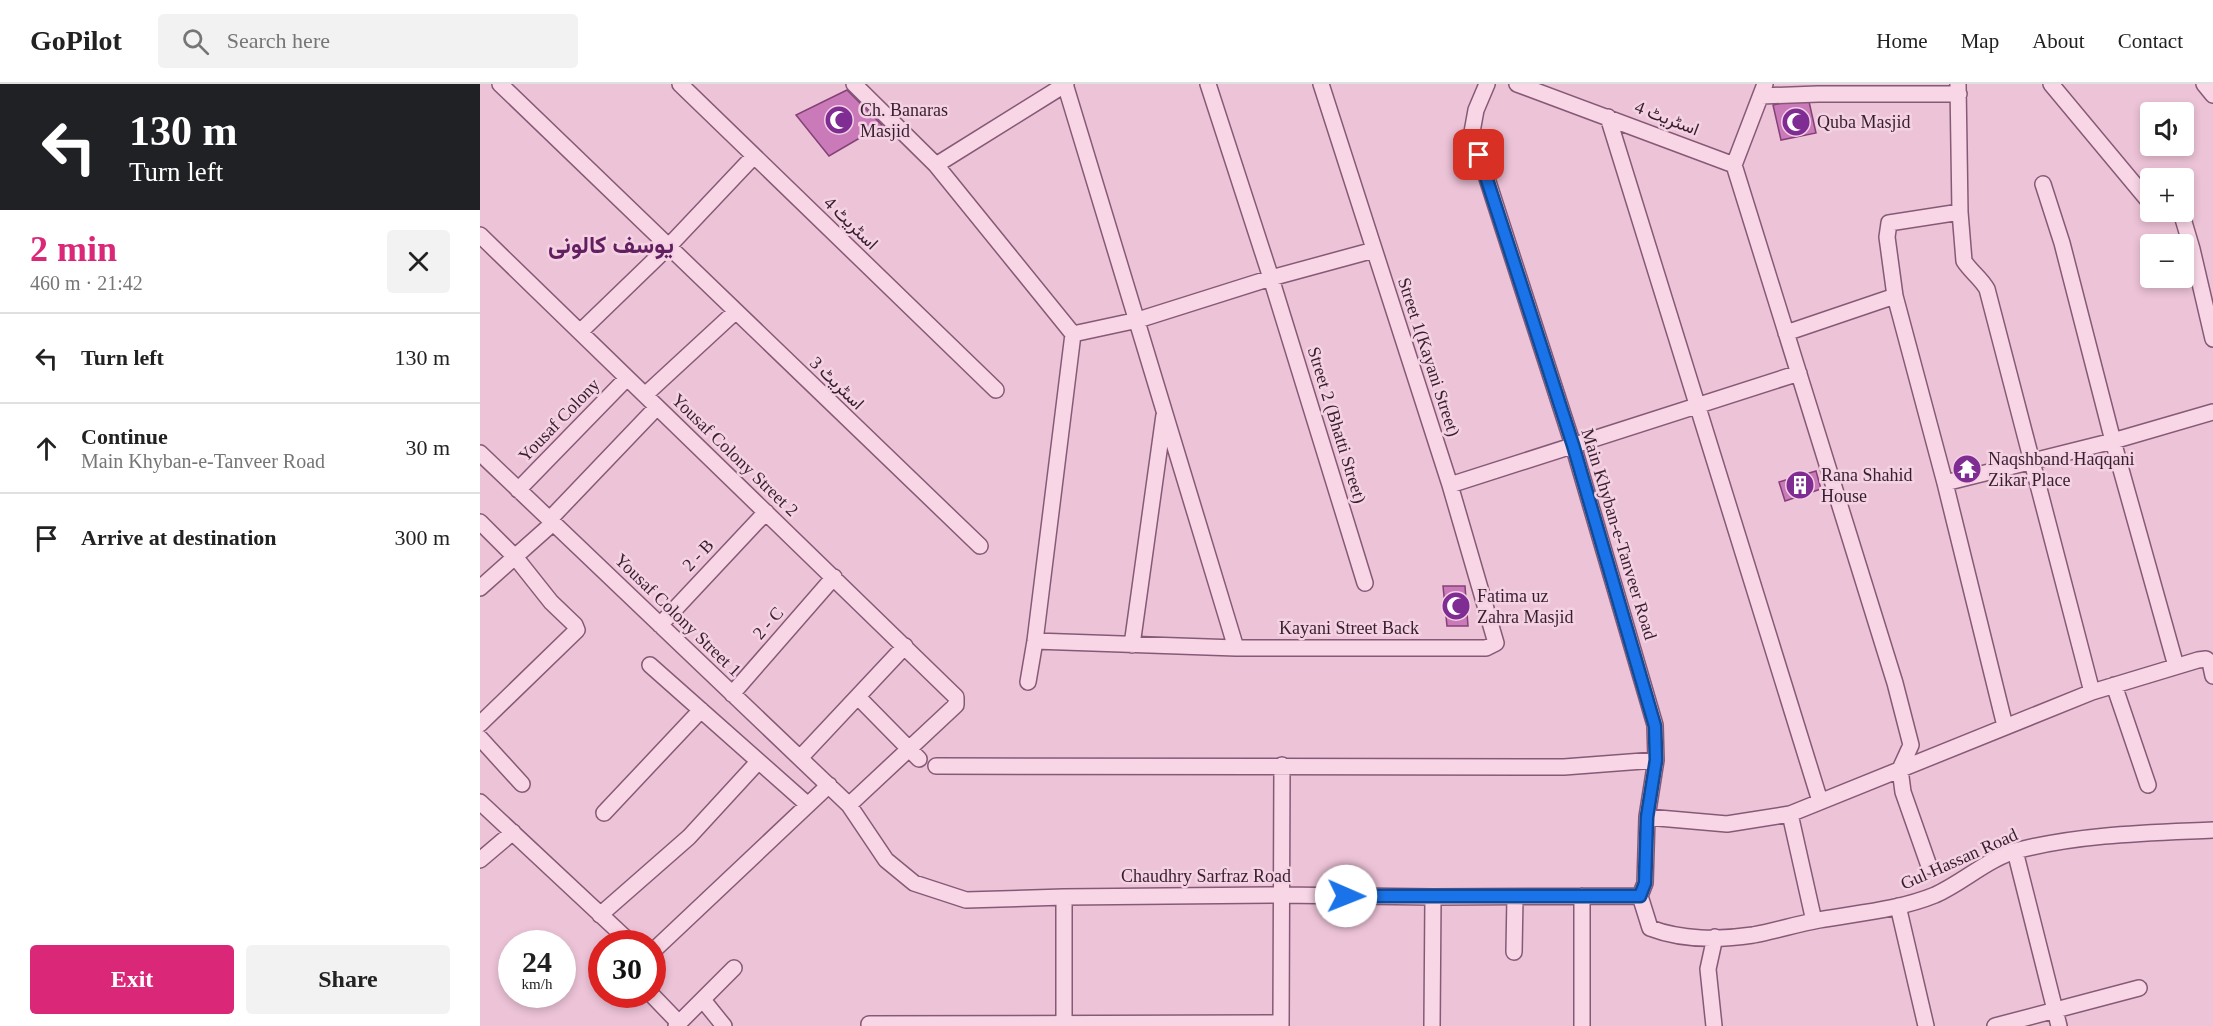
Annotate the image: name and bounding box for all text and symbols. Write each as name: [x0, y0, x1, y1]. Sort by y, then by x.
search box: [158, 14, 578, 68]
text: GoPilot: [30, 25, 122, 56]
icon: search: [179, 25, 212, 58]
text: Search here: [227, 28, 330, 53]
text: Home: [1876, 29, 1928, 53]
text: Map: [1961, 29, 1999, 53]
text: About: [2032, 29, 2085, 53]
text: Contact: [2118, 29, 2183, 53]
street label: اسٹریٹ 4: [1632, 97, 1702, 140]
place label: Ch. Banaras Masjid: [860, 100, 948, 141]
map controls: [2140, 102, 2194, 288]
button: sound: [2140, 102, 2194, 156]
mosque icon: Ch. Banaras Masjid: [823, 104, 855, 136]
mosque icon: Quba Masjid: [1780, 106, 1812, 138]
icon: left: [30, 108, 108, 186]
text: 130 m: [129, 108, 238, 154]
place label: Quba Masjid: [1817, 112, 1911, 132]
pin: [1453, 129, 1504, 180]
icon: arrive: [1462, 138, 1495, 171]
text: Turn left: [129, 157, 223, 187]
button: +: [2140, 168, 2194, 222]
street label: اسٹریٹ 4: [819, 192, 882, 254]
text: 2 min: [30, 229, 117, 269]
button: close: [387, 230, 450, 293]
district label: یوسف کالونی: [548, 232, 674, 260]
button: −: [2140, 234, 2194, 288]
text: 460 m · 21:42: [30, 272, 143, 294]
street label: Street 1(Kayani Street): [1393, 275, 1464, 439]
icon: left: [30, 342, 63, 375]
street label: Street 2 (Bhatti Street): [1303, 344, 1370, 506]
text: Turn left: [81, 345, 164, 370]
text: 130 m: [394, 345, 450, 370]
street label: اسٹریٹ 3: [805, 352, 868, 414]
street label: Yousaf Colony: [514, 374, 604, 466]
street label: Yousaf Colony Street 2: [668, 390, 802, 520]
text: Continue: [81, 424, 168, 449]
street label: Main Khyban-e-Tanveer Road: [1577, 426, 1661, 642]
icon: ahead: [30, 432, 63, 465]
text: 30 m: [405, 435, 450, 460]
place label: Naqshband Haqqani Zikar Place: [1988, 449, 2134, 490]
text: Main Khyban-e-Tanveer Road: [81, 450, 325, 472]
temple icon: Naqshband Haqqani Zikar Place: [1951, 453, 1983, 485]
place label: Rana Shahid House: [1821, 465, 1913, 506]
building icon: Rana Shahid House: [1784, 469, 1816, 501]
icon: arrive: [30, 522, 63, 555]
text: Arrive at destination: [81, 525, 277, 550]
text: 300 m: [394, 525, 450, 550]
street label: 2 - B: [678, 535, 718, 575]
street label: Yousaf Colony Street 1: [611, 550, 745, 680]
place label: Fatima uz Zahra Masjid: [1477, 586, 1573, 627]
mosque icon: Fatima uz Zahra Masjid: [1440, 590, 1472, 622]
street label: 2 - C: [749, 603, 787, 643]
street label: Kayani Street Back: [1279, 618, 1419, 638]
street label: Gul Hassan Road: [1897, 824, 2021, 894]
position arrow: [1314, 864, 1378, 928]
street label: Chaudhry Sarfraz Road: [1121, 866, 1291, 886]
speed limit sign: 30: [588, 930, 666, 1008]
button: Exit: [30, 945, 234, 1014]
button: Share: [246, 945, 450, 1014]
text: 24: [522, 945, 552, 978]
text: km/h: [522, 976, 552, 992]

